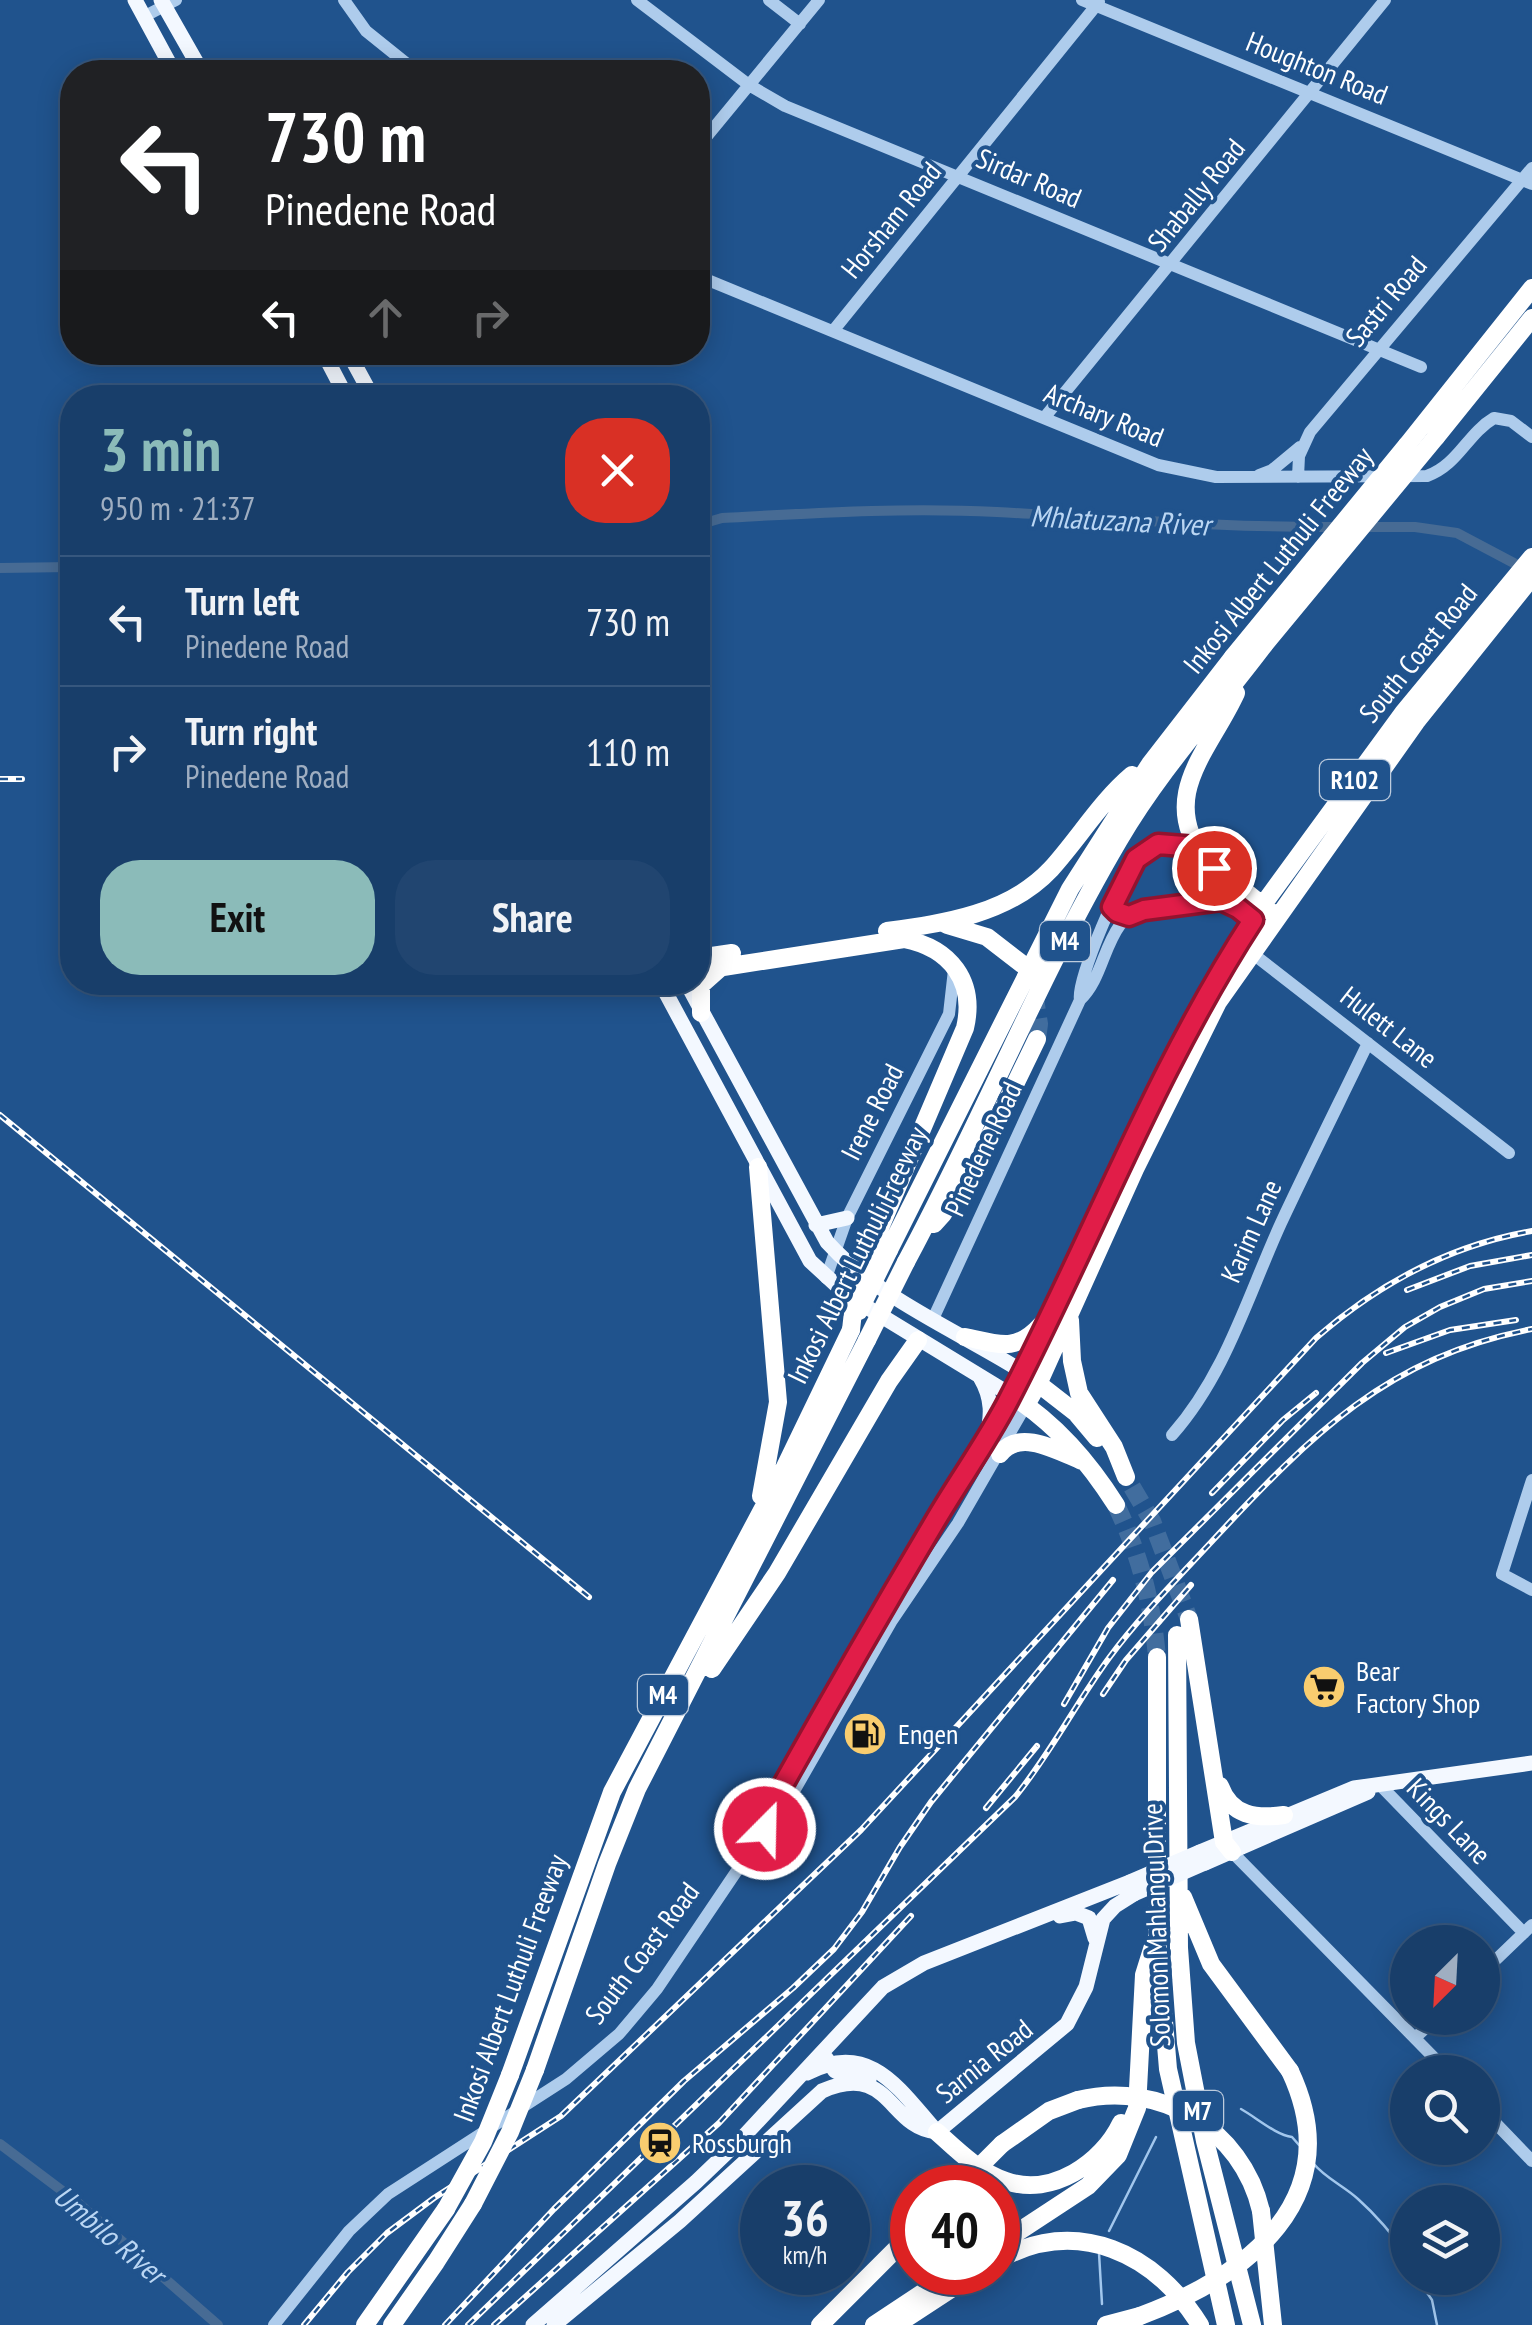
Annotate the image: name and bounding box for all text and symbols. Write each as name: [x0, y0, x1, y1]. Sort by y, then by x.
street label: Houghton Road: [1241, 22, 1393, 113]
text: 730 m: [265, 91, 426, 181]
icon: left: [100, 100, 230, 230]
street label: Shabally Road: [1139, 130, 1253, 259]
street label: Sirdar Road: [971, 139, 1087, 216]
street label: Horsham Road: [832, 154, 949, 286]
text: Pinedene Road: [265, 179, 496, 237]
street label: Sastri Road: [1337, 247, 1434, 354]
icon: left: [253, 290, 308, 345]
icon: ahead: [358, 290, 413, 345]
icon: right: [463, 290, 518, 345]
street label: Archary Road: [1039, 374, 1169, 455]
text: 3 min: [100, 410, 221, 488]
button: close: [565, 418, 670, 523]
street label: Inkosi Albert Luthuli Freeway: [1175, 438, 1381, 681]
text: 950 m · 21:37: [100, 487, 255, 529]
water label: Mhlatuzana River: [1029, 495, 1215, 544]
text: Turn left: [185, 576, 299, 625]
street label: South Coast Road: [1350, 576, 1485, 730]
icon: left: [100, 594, 155, 649]
text: 730 m: [586, 597, 670, 646]
text: Pinedene Road: [185, 625, 349, 667]
text: Turn right: [185, 706, 317, 755]
icon: right: [100, 724, 155, 779]
text: 110 m: [586, 727, 670, 776]
text: Pinedene Road: [185, 755, 349, 797]
road number: R102: [1320, 760, 1390, 800]
pin: [1172, 826, 1257, 911]
icon: arrive: [1187, 841, 1242, 896]
button: Exit: [100, 860, 375, 975]
button: Share: [395, 860, 670, 975]
road number: M4: [1040, 921, 1090, 961]
street label: Hulett Lane: [1333, 977, 1445, 1076]
street label: Irene Road: [832, 1057, 911, 1166]
street label: Pinedene Road: [935, 1076, 1030, 1222]
street label: Inkosi Albert Luthuli Freeway: [778, 1120, 935, 1390]
street label: Karim Lane: [1212, 1174, 1290, 1288]
place label: Bear Factory Shop: [1356, 1652, 1480, 1721]
supermarket icon: Bear Factory Shop: [1301, 1664, 1347, 1710]
road number: M4: [638, 1675, 688, 1715]
fuel station icon: Engen: [842, 1711, 888, 1757]
place label: Engen: [898, 1715, 958, 1752]
street label: Kings Lane: [1399, 1770, 1499, 1872]
position arrow: [713, 1777, 817, 1881]
street label: Solomon Mahlangu Drive: [1133, 1803, 1178, 2047]
street label: Inkosi Albert Luthuli Freeway: [444, 1849, 575, 2127]
street label: South Coast Road: [576, 1874, 707, 2031]
north arrow: [1390, 1925, 1500, 2035]
map controls: [1390, 1925, 1500, 2295]
street label: Sarnia Road: [928, 2010, 1040, 2111]
button: search: [1390, 2055, 1500, 2165]
road number: M7: [1173, 2091, 1223, 2131]
station icon: Rossburgh: [637, 2120, 683, 2166]
place label: Rossburgh: [692, 2124, 792, 2161]
speed limit sign: 40: [890, 2165, 1020, 2295]
water label: Umbilo River: [46, 2176, 177, 2294]
text: 36: [781, 2185, 829, 2250]
button: layers: [1390, 2185, 1500, 2295]
text: km/h: [783, 2239, 827, 2271]

